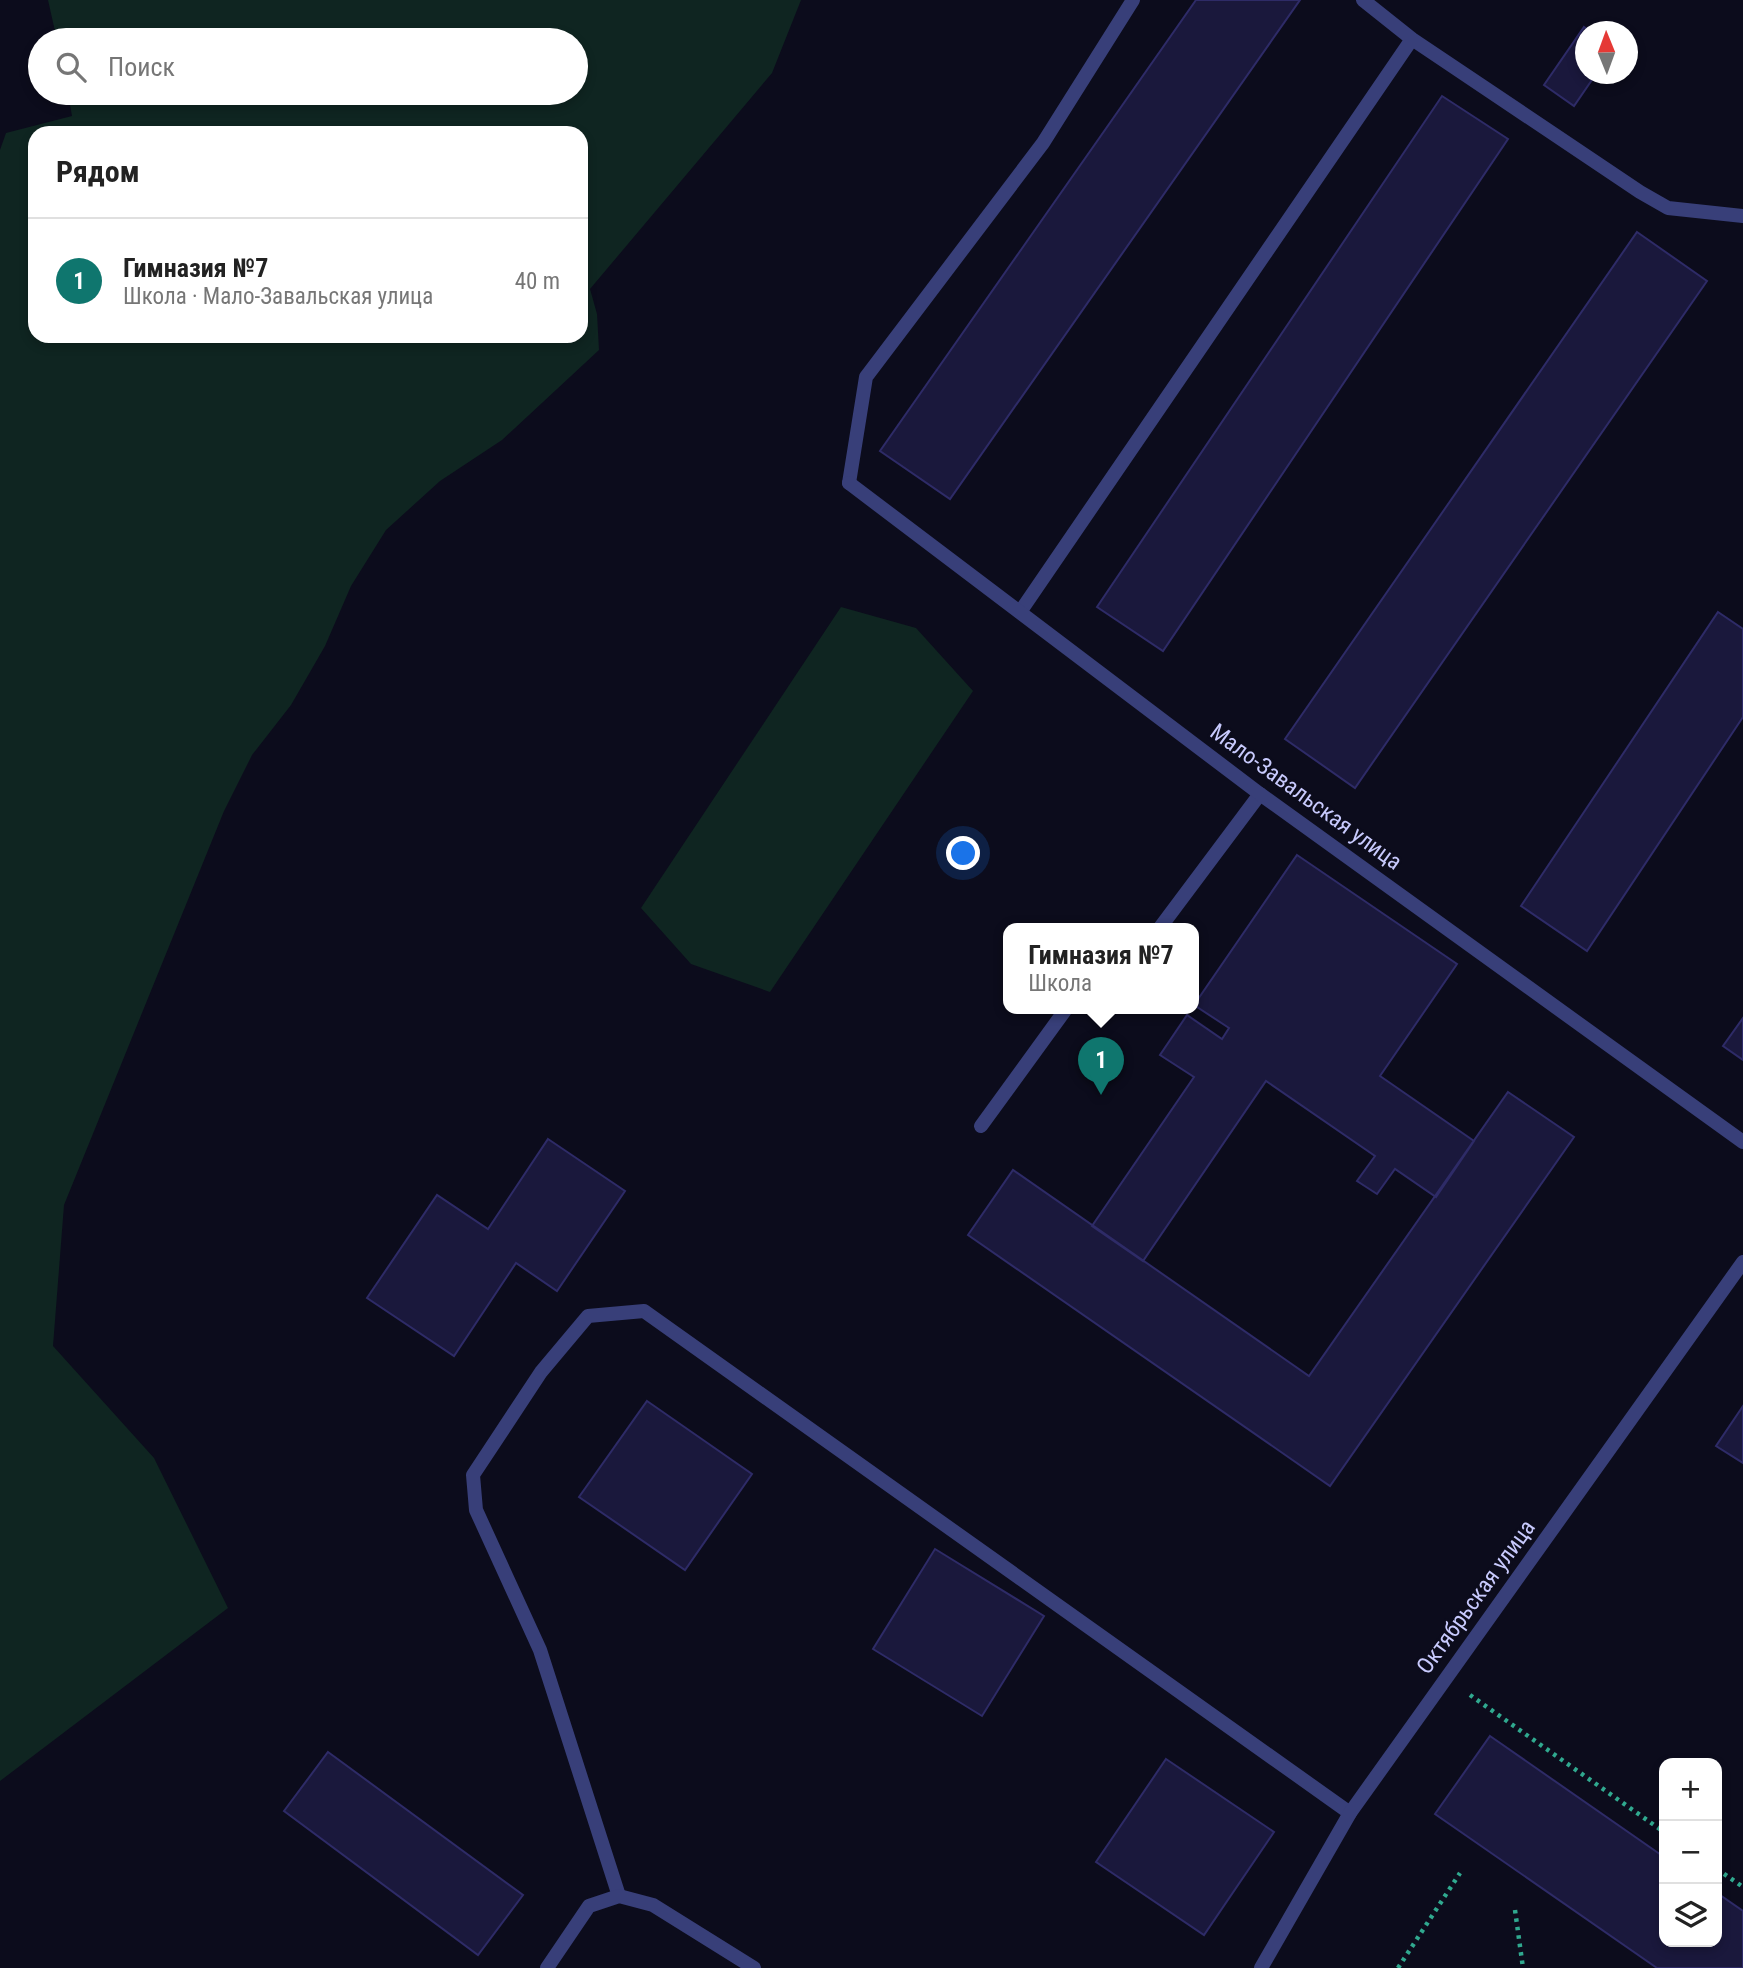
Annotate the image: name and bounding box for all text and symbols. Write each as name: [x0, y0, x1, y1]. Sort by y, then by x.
north arrow: [1575, 21, 1638, 84]
search box: [28, 28, 588, 105]
icon: search: [52, 48, 90, 86]
text: Поиск: [108, 52, 175, 82]
text: Рядом: [56, 154, 140, 189]
text: Гимназия №7: [123, 253, 268, 283]
text: 1: [73, 268, 85, 295]
text: 40 m: [515, 268, 560, 295]
text: Школа · Мало-Завальская улица: [123, 283, 433, 310]
street label: Мало-Завальская улица: [1205, 718, 1407, 876]
your location: [946, 836, 980, 870]
popup: [1003, 923, 1199, 1014]
text: Гимназия №7: [1028, 940, 1174, 970]
text: Школа: [1028, 970, 1092, 997]
pin: 1: [1078, 1037, 1124, 1095]
street label: Октябрьская улица: [1411, 1515, 1541, 1679]
map controls: [1659, 1758, 1722, 1947]
button: +: [1659, 1758, 1722, 1821]
button: −: [1659, 1821, 1722, 1884]
button: layers: [1659, 1884, 1722, 1947]

